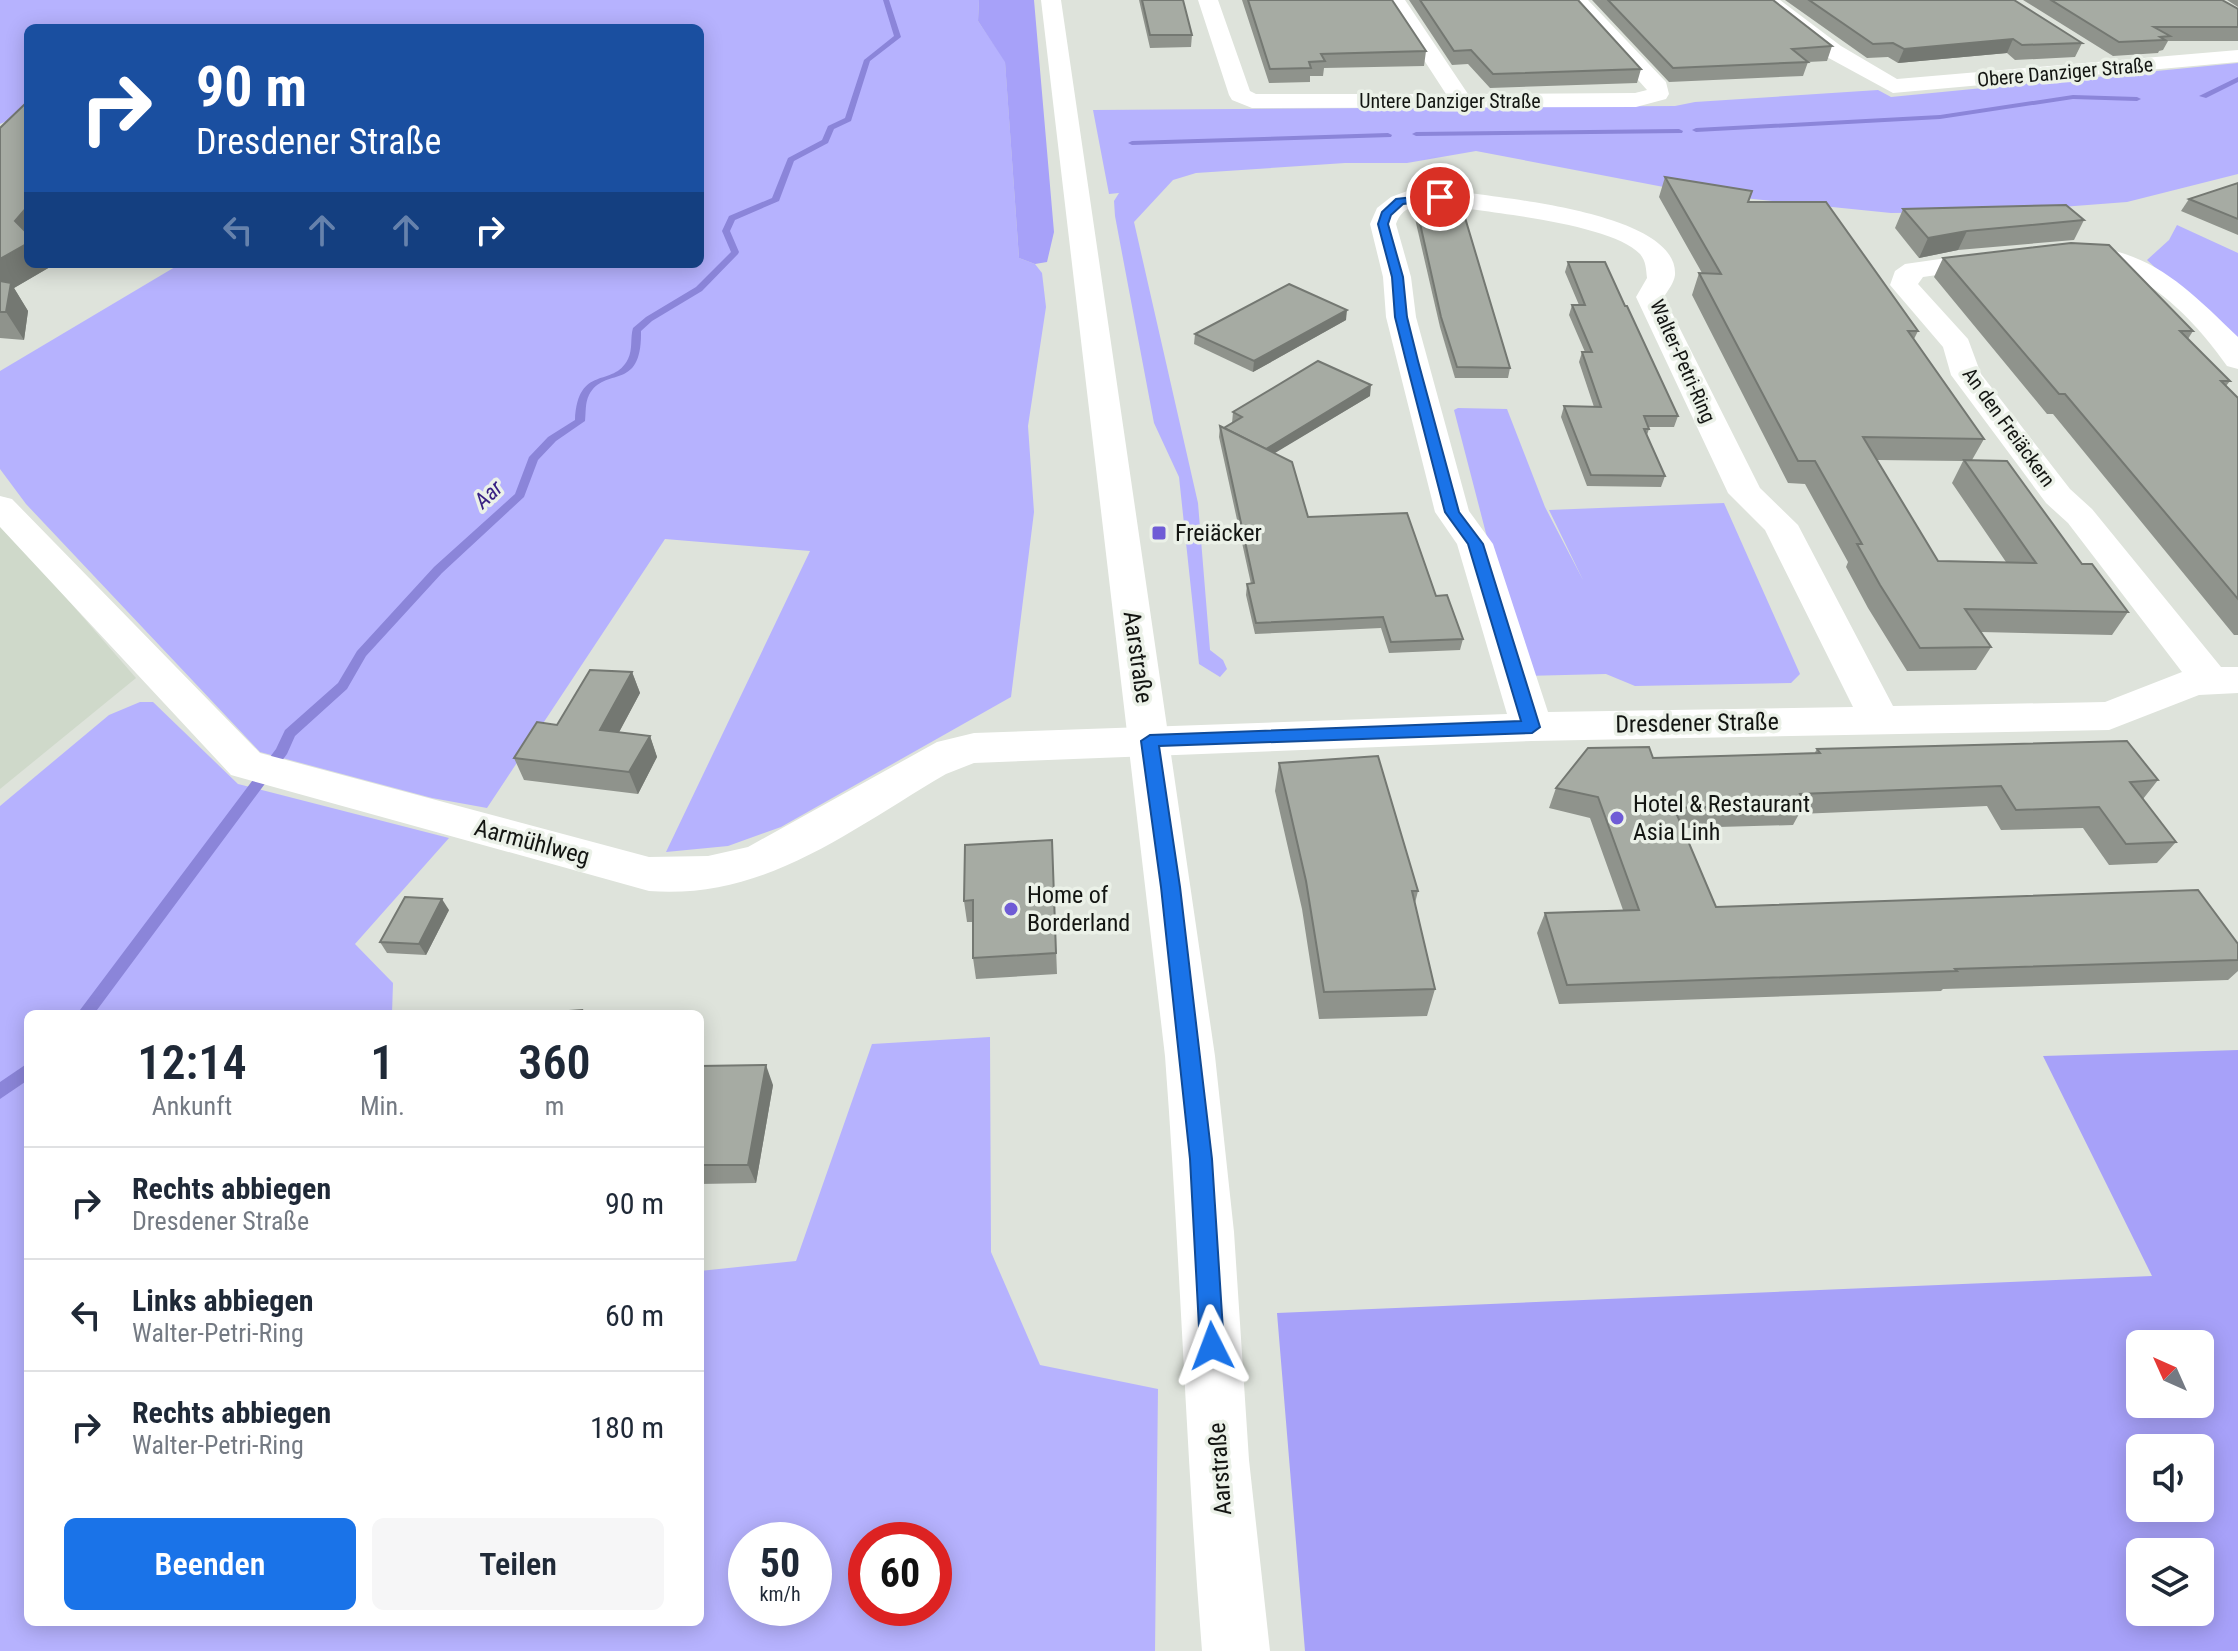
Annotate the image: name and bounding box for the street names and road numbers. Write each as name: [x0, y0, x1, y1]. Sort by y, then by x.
street label: Obere Danziger Straße: [1976, 52, 2154, 92]
street label: Untere Danziger Straße: [1359, 89, 1541, 113]
street label: Walter-Petri-Ring: [1645, 296, 1721, 426]
street label: An den Freiäckern: [1958, 363, 2060, 491]
street label: Aarstraße: [1118, 609, 1158, 705]
street label: Dresdener Straße: [1615, 708, 1779, 738]
street label: Aarmühlweg: [471, 813, 593, 871]
street label: Aarstraße: [1203, 1422, 1237, 1516]

